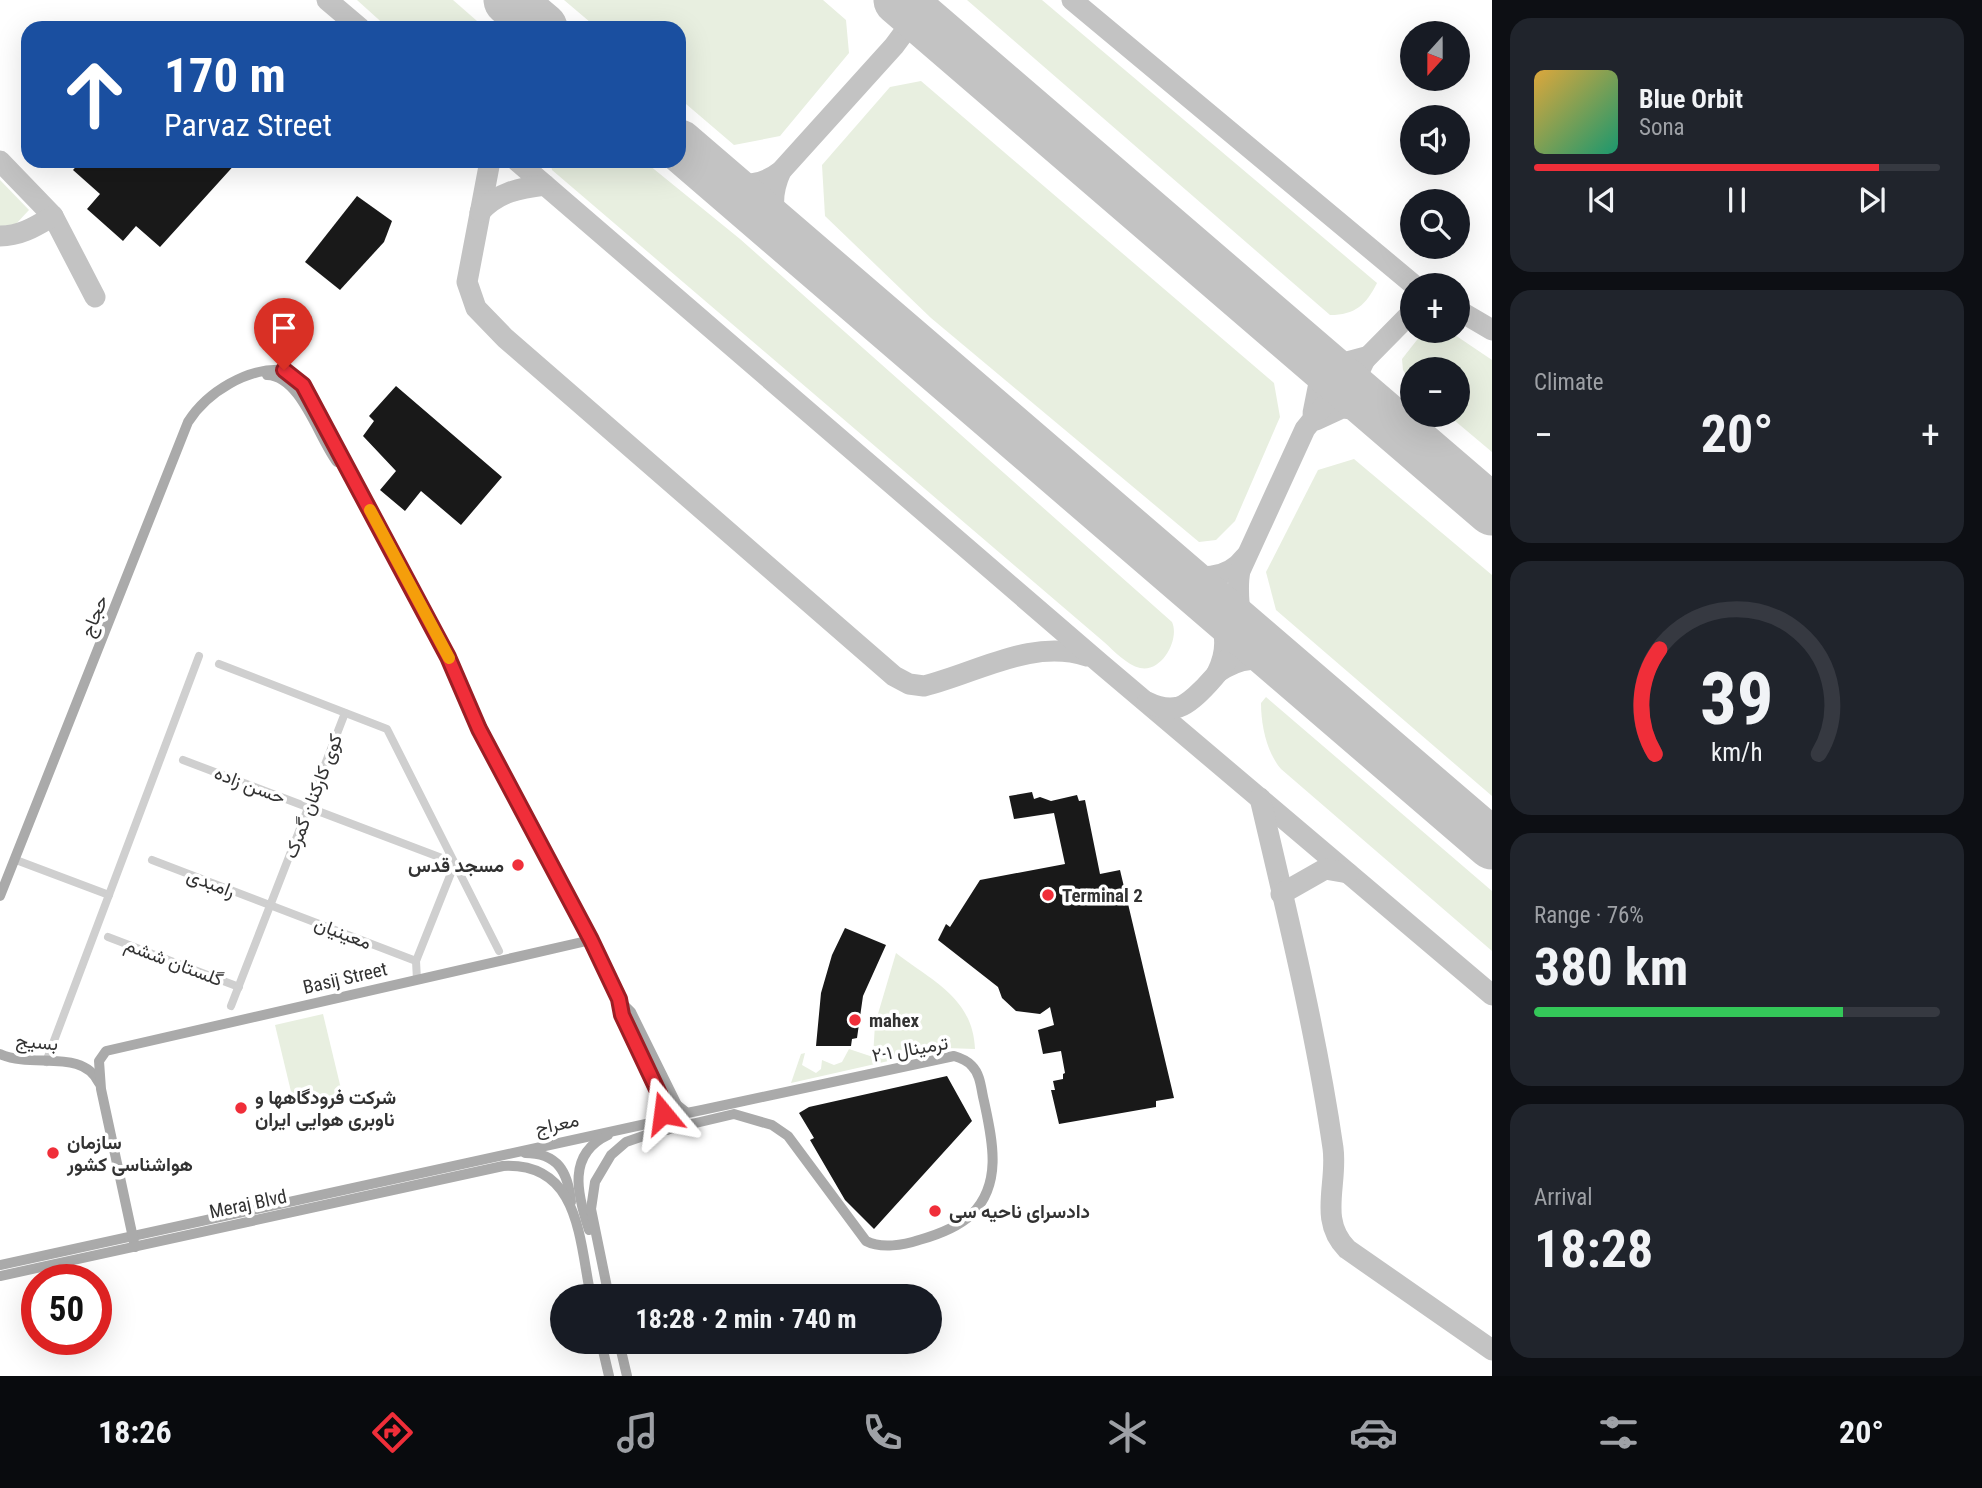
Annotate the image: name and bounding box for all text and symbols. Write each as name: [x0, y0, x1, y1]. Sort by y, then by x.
north arrow: [1400, 21, 1470, 91]
map controls: [1400, 21, 1470, 427]
text: 170 m: [164, 47, 286, 104]
icon: ahead: [49, 49, 140, 140]
text: Blue Orbit: [1639, 84, 1743, 114]
button: sound: [1400, 105, 1470, 175]
text: Parvaz Street: [164, 106, 332, 144]
text: Sona: [1639, 114, 1685, 141]
icon: previous: [1583, 181, 1621, 219]
icon: pause: [1718, 181, 1756, 219]
icon: next: [1853, 181, 1891, 219]
button: search: [1400, 189, 1470, 259]
button: +: [1400, 273, 1470, 343]
pin: [254, 298, 314, 370]
icon: arrive: [265, 309, 303, 347]
button: −: [1400, 357, 1470, 427]
text: Climate: [1534, 369, 1604, 396]
text: 20°: [1701, 404, 1773, 465]
text: −: [1534, 413, 1553, 457]
text: +: [1921, 413, 1940, 457]
street label: حجاج: [75, 592, 114, 641]
text: 39: [1700, 656, 1774, 742]
street label: کوی کارکنان گمرک: [279, 731, 347, 861]
text: km/h: [1711, 738, 1763, 767]
street label: حسن زاده: [211, 761, 289, 809]
place label: مسجد قدس: [408, 854, 504, 877]
marker: مسجد قدس: [510, 857, 526, 873]
street label: رامبدی: [184, 863, 238, 903]
place label: Terminal 2: [1062, 884, 1143, 907]
marker: Terminal 2: [1040, 887, 1056, 903]
text: Range · 76%: [1534, 902, 1644, 929]
street label: معینیان: [311, 912, 375, 954]
street label: گلستان ششم: [121, 933, 226, 992]
text: 380 km: [1534, 937, 1688, 998]
street label: Basij Street: [301, 957, 389, 999]
place label: mahex: [869, 1009, 919, 1032]
marker: mahex: [847, 1012, 863, 1028]
street label: بسیج: [15, 1029, 59, 1057]
street label: ترمینال ۱-۲: [870, 1031, 950, 1067]
position arrow: [626, 1076, 700, 1150]
place label: شرکت فرودگاهها و ناوبری هوایی ایران: [255, 1086, 396, 1132]
marker: شرکت فرودگاهها و ناوبری هوایی ایران: [233, 1100, 249, 1116]
street label: معراج: [533, 1108, 581, 1141]
place label: سازمان هواشناسی کشور: [66, 1131, 193, 1177]
marker: سازمان هواشناسی کشور: [45, 1145, 61, 1161]
text: Arrival: [1534, 1184, 1593, 1211]
street label: Meraj Blvd: [207, 1185, 289, 1223]
place label: دادسرای ناحیه سی: [949, 1200, 1090, 1224]
marker: دادسرای ناحیه سی: [927, 1203, 943, 1219]
text: 18:28: [1534, 1219, 1653, 1280]
speed limit sign: 50: [21, 1264, 112, 1355]
text: 18:28 · 2 min · 740 m: [636, 1304, 856, 1334]
icon: directions: [368, 1408, 417, 1457]
icon: music: [613, 1408, 662, 1457]
icon: phone: [858, 1408, 907, 1457]
icon: climate: [1103, 1408, 1152, 1457]
icon: car: [1349, 1408, 1398, 1457]
icon: filters: [1594, 1408, 1643, 1457]
text: 18:26: [98, 1413, 172, 1451]
text: 20°: [1839, 1413, 1884, 1451]

